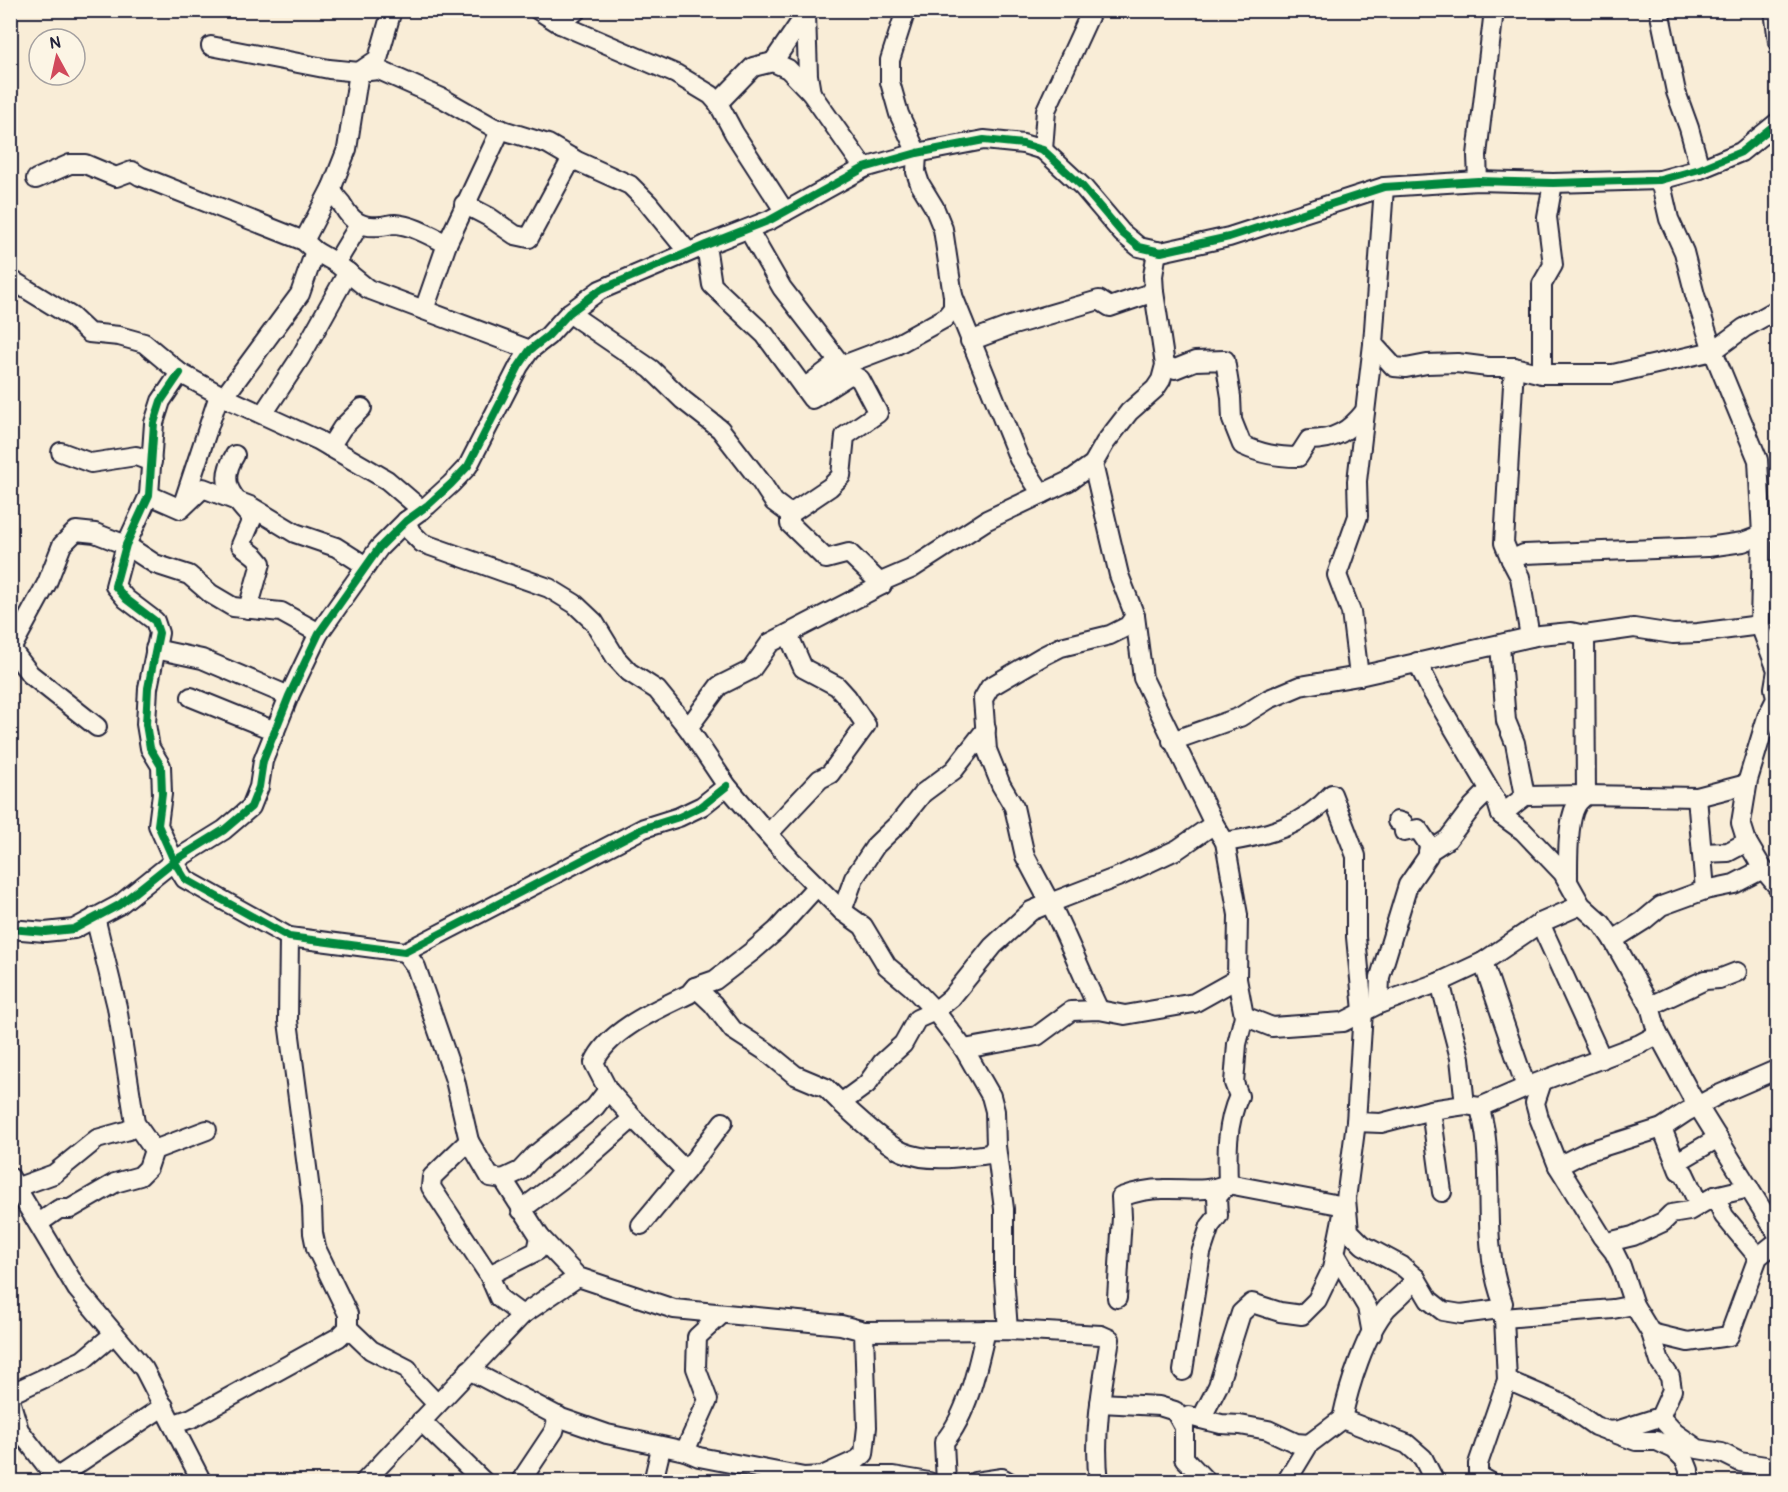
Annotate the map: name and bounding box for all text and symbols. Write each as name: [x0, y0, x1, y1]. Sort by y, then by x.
north arrow: [27, 27, 87, 87]
text: N: [48, 32, 62, 54]

